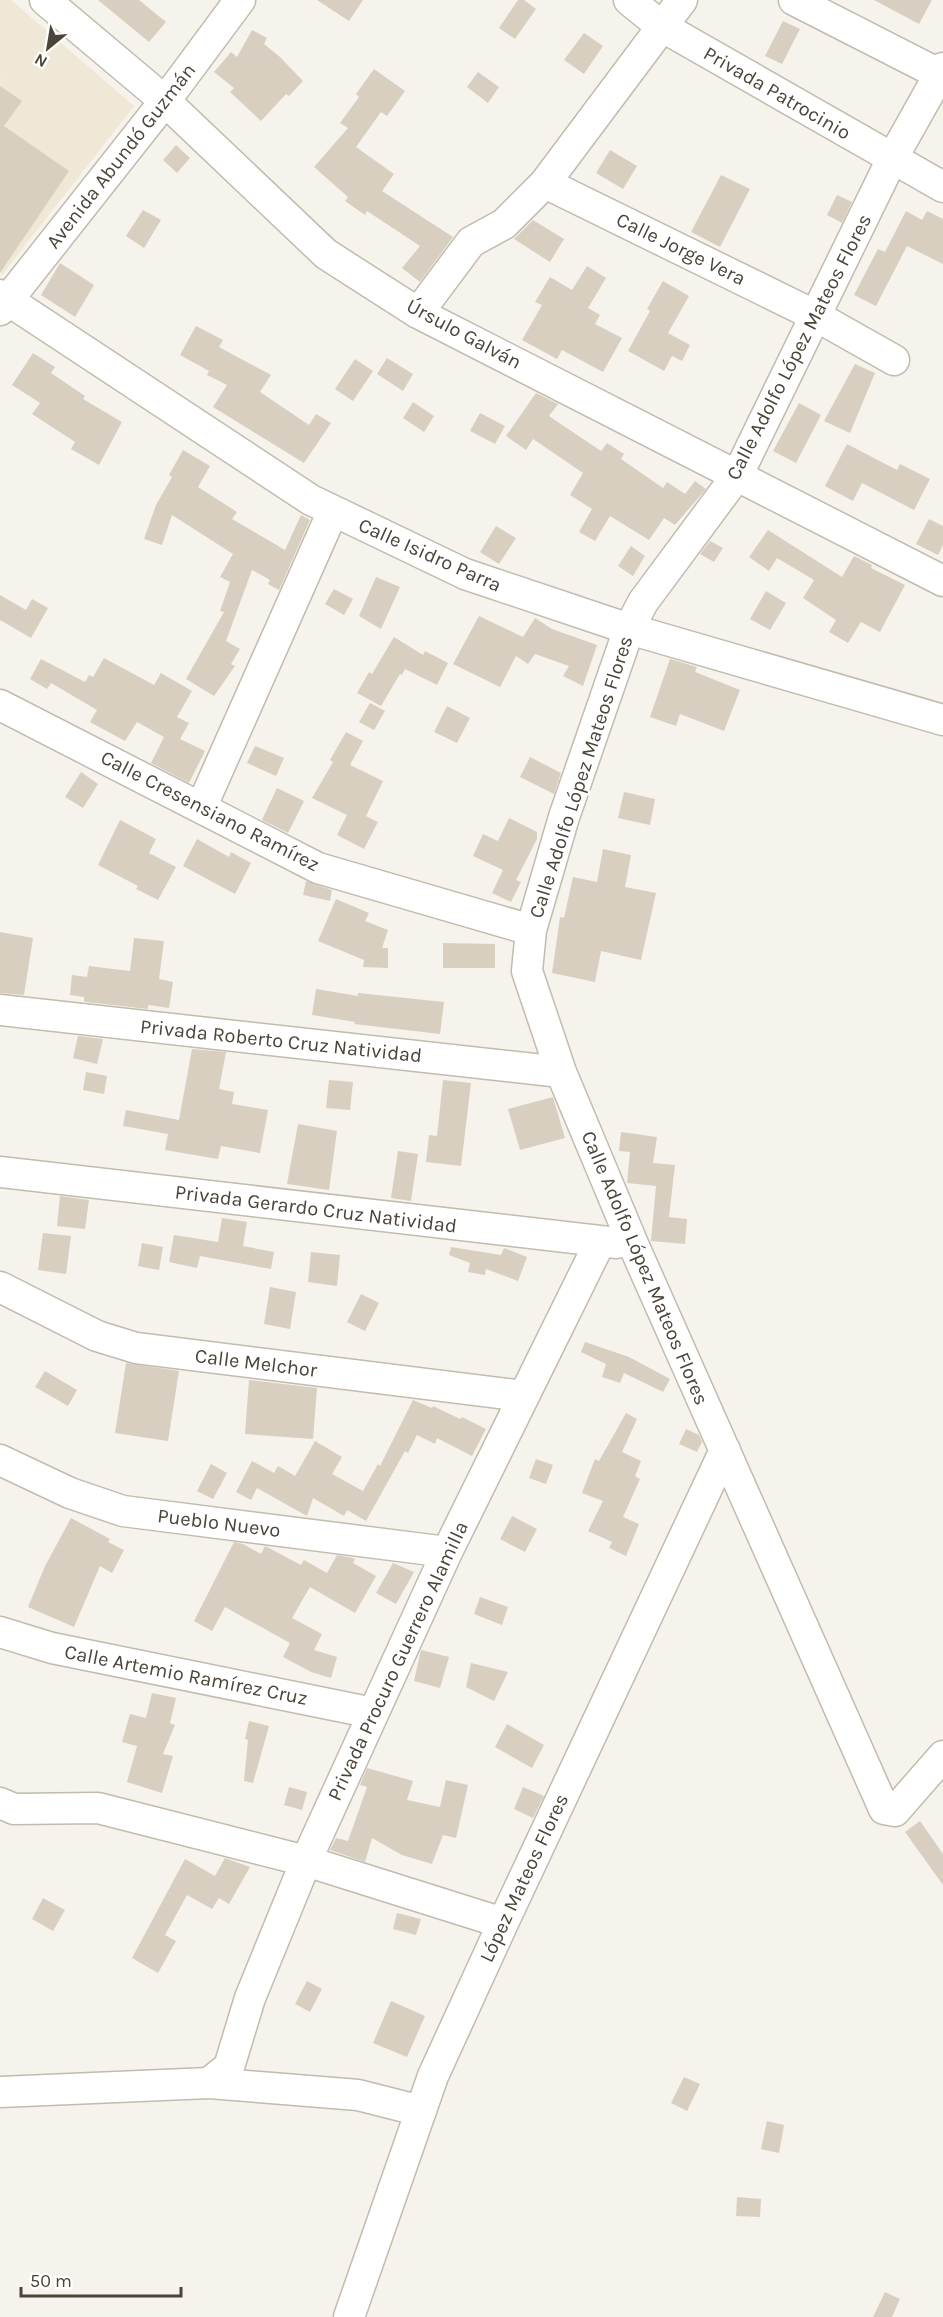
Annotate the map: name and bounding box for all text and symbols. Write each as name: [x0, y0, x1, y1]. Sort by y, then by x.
north arrow: [18, 18, 78, 78]
street label: Privada Patrocinio: [699, 42, 855, 144]
text: N: [31, 49, 50, 72]
street label: Avenida Abundó Guzmán: [42, 59, 200, 253]
street label: Calle Jorge Vera: [613, 208, 749, 290]
street label: Calle Adolfo López Mateos Flores: [722, 210, 876, 484]
street label: Úrsulo Galván: [403, 293, 526, 374]
street label: Calle Isidro Parra: [355, 513, 505, 597]
street label: Calle Adolfo López Mateos Flores: [524, 633, 638, 921]
street label: Calle Cresensiano Ramírez: [97, 746, 323, 876]
street label: Privada Roberto Cruz Natividad: [139, 1015, 423, 1067]
street label: Calle Adolfo López Mateos Flores: [577, 1128, 713, 1408]
street label: Privada Gerardo Cruz Natividad: [174, 1180, 458, 1238]
street label: Calle Melchor: [194, 1344, 319, 1382]
street label: Pueblo Nuevo: [156, 1504, 282, 1542]
street label: Privada Procuro Guerrero Alamilla: [323, 1518, 473, 1804]
street label: Calle Artemio Ramírez Cruz: [63, 1640, 309, 1710]
street label: López Mateos Flores: [475, 1790, 573, 1966]
scale bar: [21, 2260, 182, 2298]
text: 50 m: [30, 2270, 72, 2292]

